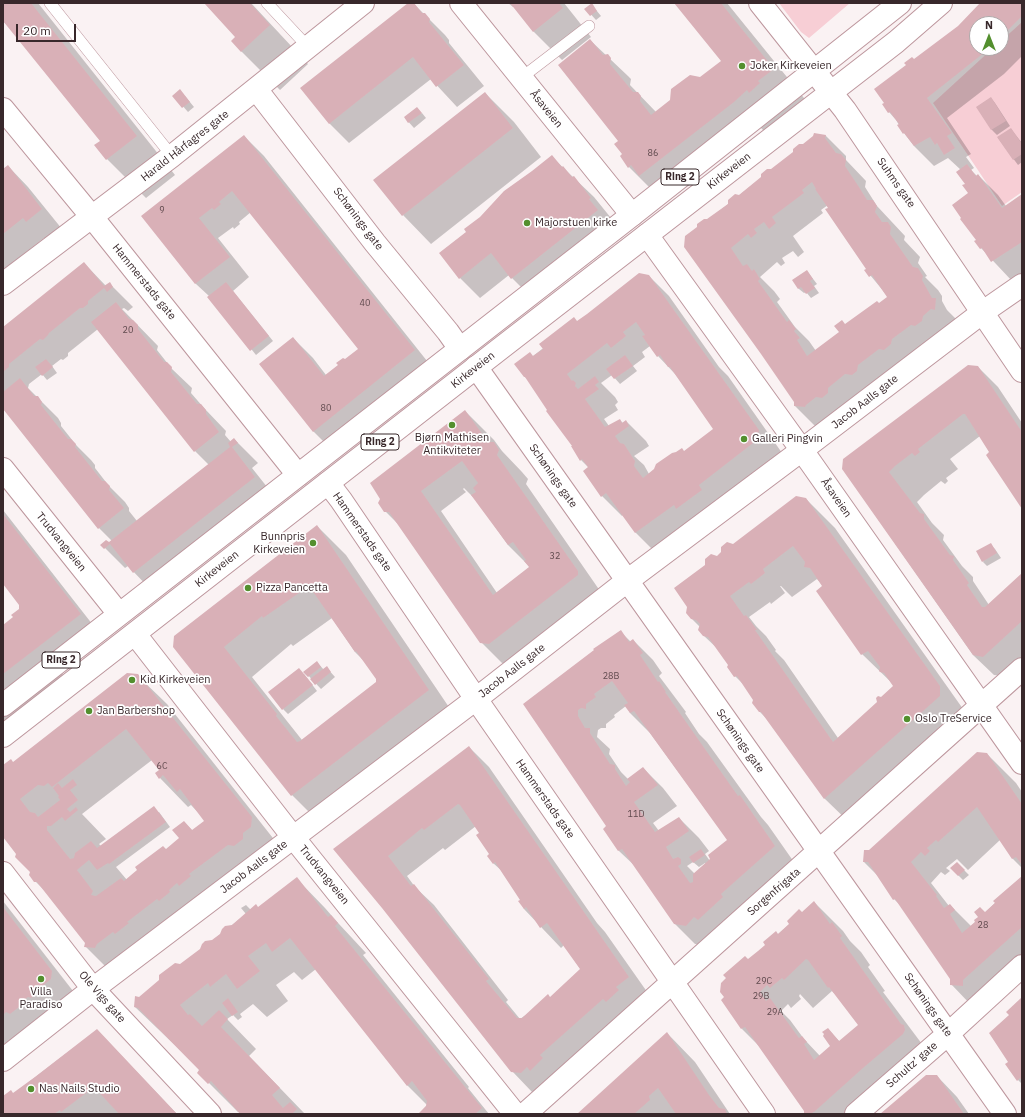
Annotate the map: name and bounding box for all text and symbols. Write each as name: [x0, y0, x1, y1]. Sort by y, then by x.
scale bar: [18, 16, 78, 42]
north arrow: [969, 16, 1009, 56]
text: N: [985, 18, 993, 32]
text: 20 m: [23, 23, 51, 38]
place label: Joker Kirkeveien: [750, 59, 832, 73]
marker: Joker Kirkeveien: [737, 61, 747, 71]
street label: Åsaveien: [527, 88, 565, 130]
street label: Harald Hårfagres gate: [138, 108, 232, 184]
house number: 86: [648, 148, 658, 158]
street label: Kirkeveien: [705, 150, 753, 192]
street label: Suhms gate: [874, 155, 918, 211]
road number: Ring 2: [661, 169, 699, 185]
street label: Schønings gate: [330, 185, 386, 253]
house number: 9: [159, 205, 165, 215]
place label: Majorstuen kirke: [535, 216, 617, 230]
marker: Majorstuen kirke: [522, 218, 532, 228]
street label: Hammerstads gate: [109, 241, 179, 323]
house number: 40: [360, 298, 370, 308]
house number: 20: [123, 325, 133, 335]
street label: Kirkeveien: [449, 349, 497, 391]
street label: Jacob Aalls gate: [829, 372, 901, 432]
house number: 80: [321, 403, 331, 413]
marker: Bjørn Mathisen Antikviteter: [447, 420, 457, 430]
place label: Bjørn Mathisen Antikviteter: [415, 431, 489, 457]
place label: Galleri Pingvin: [752, 432, 823, 446]
road number: Ring 2: [361, 434, 399, 450]
marker: Galleri Pingvin: [739, 434, 749, 444]
street label: Schønings gate: [526, 442, 580, 510]
street label: Åsaveien: [818, 476, 854, 520]
street label: Hammerstads gate: [330, 490, 394, 574]
street label: Trudvangveien: [33, 510, 89, 574]
place label: Bunnpris Kirkeveien: [253, 530, 305, 556]
marker: Bunnpris Kirkeveien: [308, 538, 318, 548]
street label: Kirkeveien: [193, 548, 241, 590]
house number: 32: [550, 551, 560, 561]
place label: Pizza Pancetta: [256, 581, 328, 595]
marker: Pizza Pancetta: [243, 583, 253, 593]
street label: Jacob Aalls gate: [476, 641, 548, 701]
road number: Ring 2: [42, 652, 80, 668]
house number: 28B: [603, 671, 619, 681]
place label: Kid Kirkeveien: [140, 673, 210, 687]
marker: Kid Kirkeveien: [127, 675, 137, 685]
place label: Jan Barbershop: [97, 704, 175, 718]
marker: Jan Barbershop: [84, 706, 94, 716]
street label: Schønings gate: [713, 707, 767, 775]
place label: Oslo TreService: [915, 712, 992, 726]
marker: Oslo TreService: [902, 714, 912, 724]
street label: Hammerstads gate: [513, 757, 577, 841]
house number: 6C: [157, 761, 167, 771]
house number: 11D: [628, 809, 644, 819]
street label: Jacob Aalls gate: [218, 838, 290, 896]
street label: Trudvangveien: [296, 843, 352, 907]
street label: Sorgenfrigata: [745, 865, 803, 919]
house number: 28: [978, 920, 988, 930]
street label: Ole Vigs gate: [76, 968, 128, 1026]
street label: Schønings gate: [901, 971, 955, 1039]
marker: Villa Paradiso: [36, 974, 46, 984]
house number: 29C: [756, 976, 772, 986]
place label: Villa Paradiso: [20, 985, 62, 1011]
house number: 29B: [753, 991, 769, 1001]
house number: 29A: [767, 1007, 783, 1017]
street label: Schultz’ gate: [884, 1039, 940, 1091]
place label: Nas Nails Studio: [39, 1082, 120, 1096]
marker: Nas Nails Studio: [26, 1084, 36, 1094]

